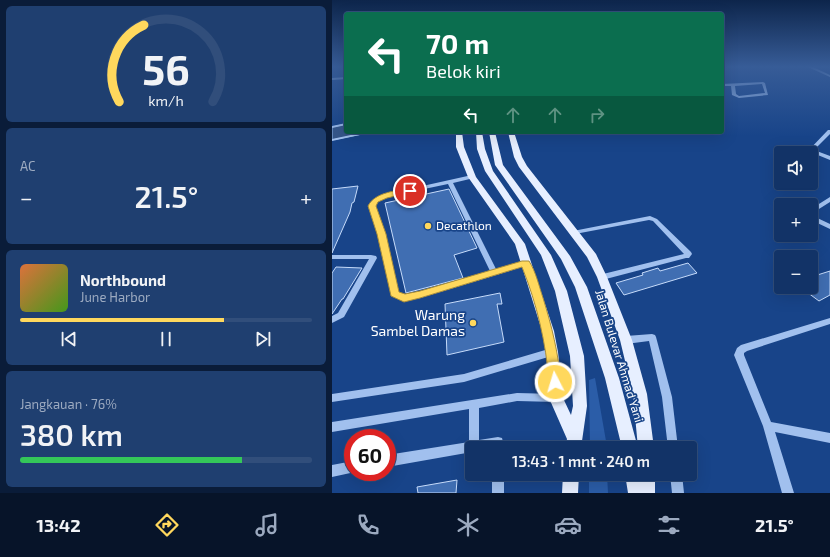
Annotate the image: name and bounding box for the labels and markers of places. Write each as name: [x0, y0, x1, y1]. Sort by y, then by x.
pin: [393, 174, 427, 208]
place label: Decathlon: [436, 218, 492, 232]
marker: Decathlon: [423, 221, 433, 231]
place label: Warung Sambel Damas: [371, 306, 465, 339]
marker: Warung Sambel Damas: [468, 318, 478, 328]

